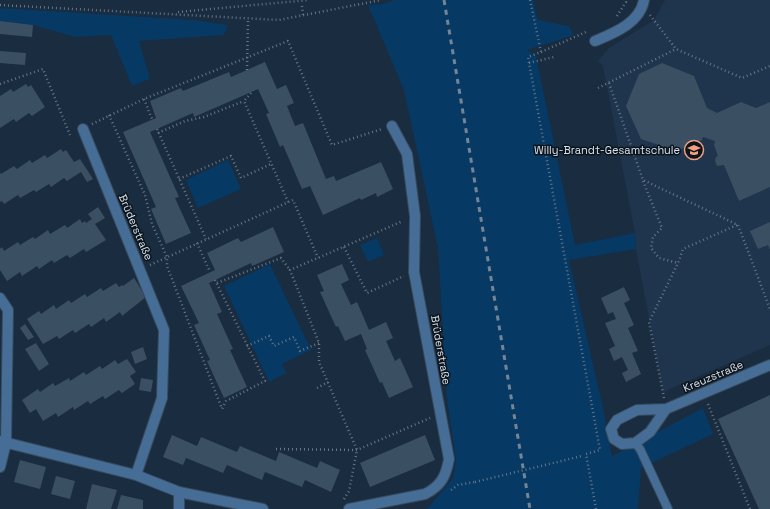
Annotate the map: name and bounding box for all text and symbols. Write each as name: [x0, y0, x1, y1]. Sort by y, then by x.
school or university icon: Willy-Brandt-Gesamtschule: [683, 139, 705, 161]
place label: Willy-Brandt-Gesamtschule: [534, 143, 680, 157]
street label: Brüderstraße: [116, 192, 156, 262]
street label: Brüderstraße: [428, 314, 454, 386]
street label: Kreuzstraße: [681, 357, 745, 395]

